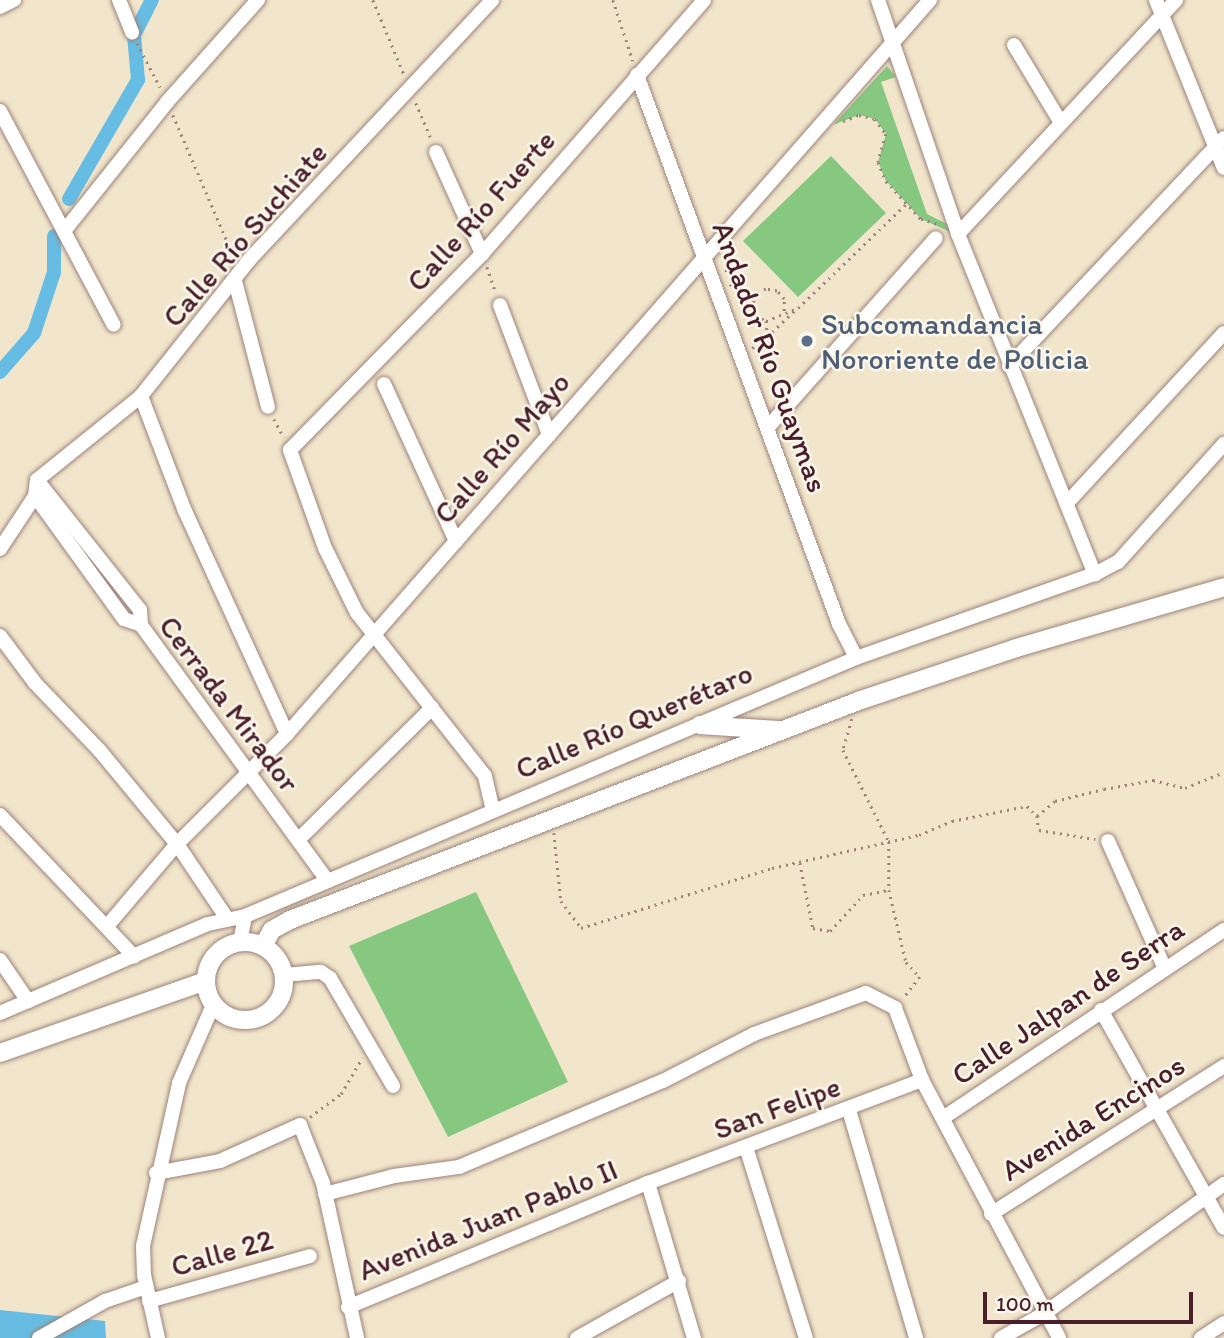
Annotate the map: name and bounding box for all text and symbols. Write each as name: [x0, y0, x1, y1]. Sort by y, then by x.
street label: Calle Río Fuerte: [399, 123, 563, 299]
street label: Calle Río Suchiate: [155, 135, 335, 335]
street label: Andador Río Guaymas: [704, 217, 836, 497]
place label: Subcomandancia Nororiente de Policia: [821, 306, 1088, 376]
marker: Subcomandancia Nororiente de Policia: [799, 333, 815, 349]
street label: Calle Río Mayo: [426, 365, 578, 531]
street label: Cerrada Mirador: [151, 609, 307, 799]
street label: Calle Río Querétaro: [510, 655, 758, 787]
street label: Calle Jalpan de Serra: [946, 911, 1190, 1093]
street label: Avenida Encinos: [995, 1047, 1191, 1189]
street label: San Felipe: [710, 1069, 844, 1147]
street label: Avenida Juan Pablo II: [353, 1152, 623, 1288]
street label: Calle 22: [167, 1221, 277, 1285]
scale bar: [986, 1278, 1196, 1322]
text: 100 m: [996, 1291, 1054, 1316]

